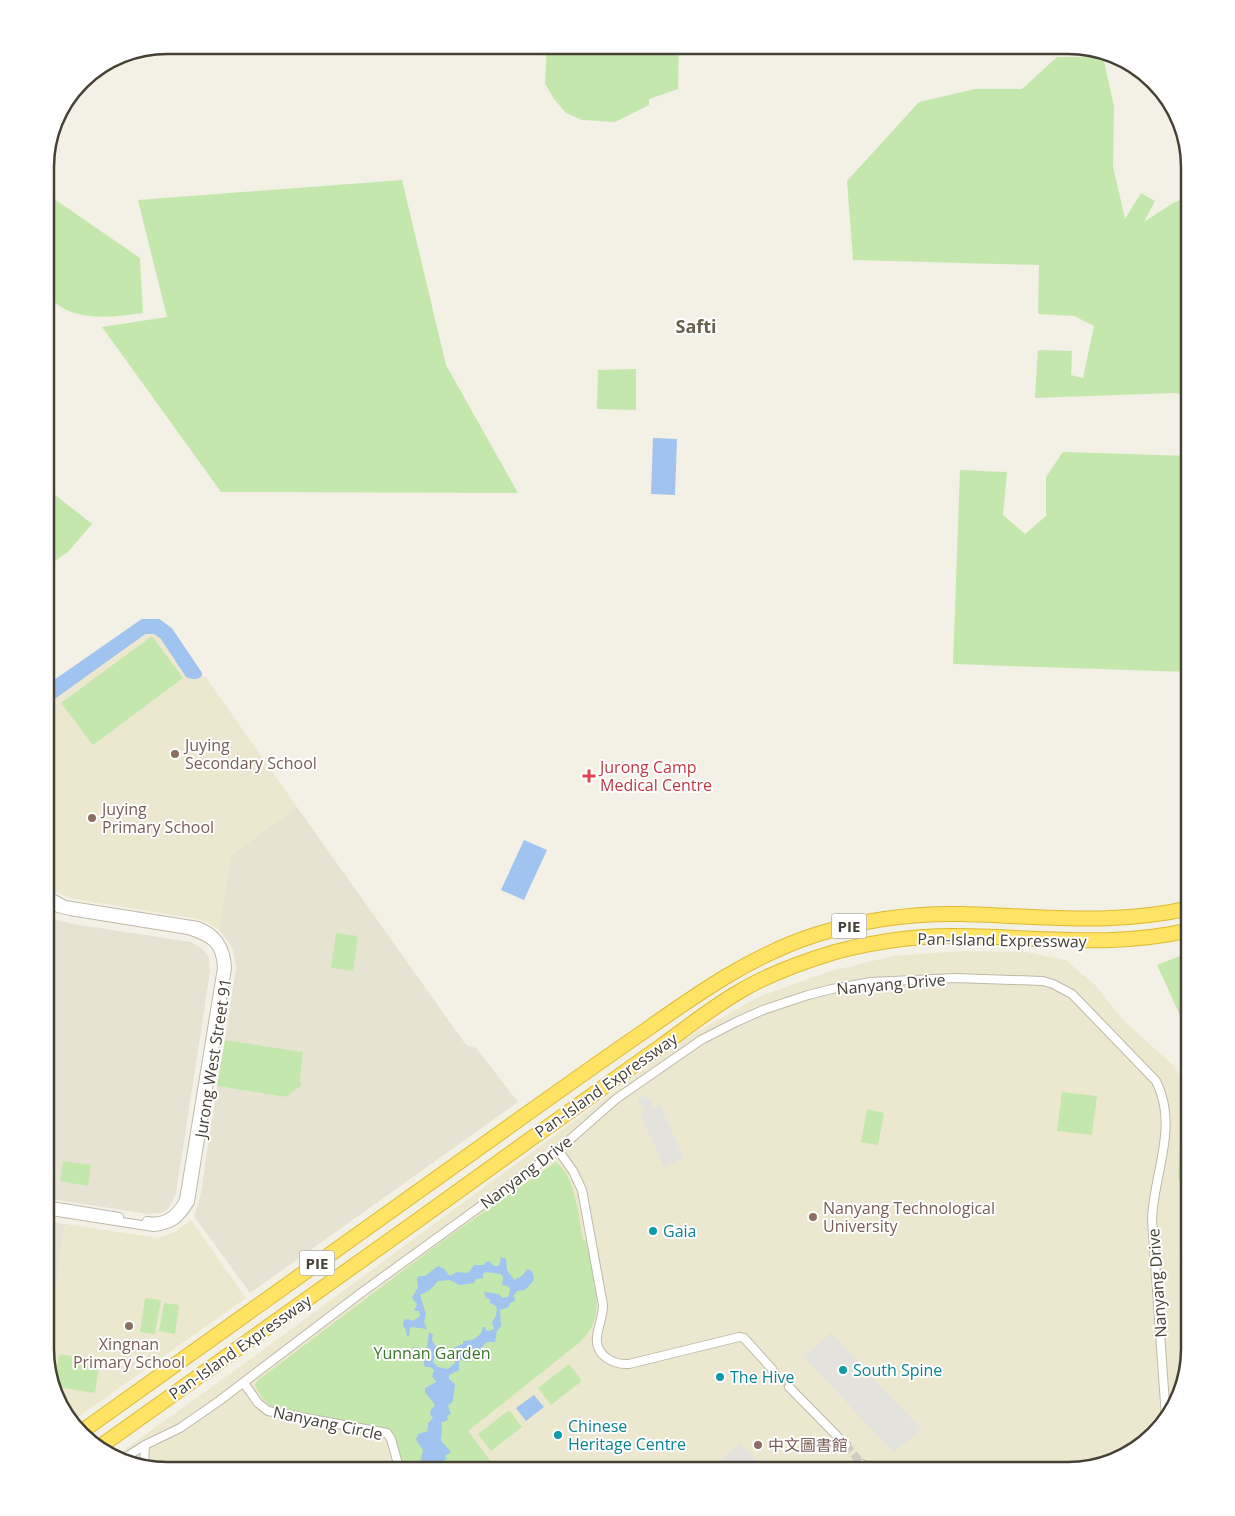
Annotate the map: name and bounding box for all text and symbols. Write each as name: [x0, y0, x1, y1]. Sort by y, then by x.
district label: Safti: [675, 314, 717, 338]
place label: Juying Secondary School: [183, 734, 317, 774]
marker: Juying Secondary School: [169, 748, 181, 760]
place label: Jurong Camp Medical Centre: [598, 756, 712, 796]
marker: Jurong Camp Medical Centre: [582, 769, 596, 783]
place label: Juying Primary School: [100, 798, 214, 838]
marker: Juying Primary School: [86, 812, 98, 824]
road number: PIE: [832, 914, 866, 938]
street label: Pan-Island Expressway: [917, 928, 1088, 952]
street label: Nanyang Drive: [836, 968, 947, 1000]
street label: Jurong West Street 91: [189, 977, 236, 1141]
street label: Pan-Island Expressway: [530, 1027, 682, 1143]
street label: Nanyang Drive: [476, 1130, 576, 1214]
place label: Nanyang Technological University: [823, 1197, 995, 1237]
marker: Nanyang Technological University: [807, 1211, 819, 1223]
place label: Gaia: [663, 1220, 696, 1242]
marker: Gaia: [647, 1225, 659, 1237]
street label: Nanyang Drive: [1142, 1228, 1172, 1338]
road number: PIE: [300, 1250, 334, 1276]
street label: Pan-Island Expressway: [164, 1289, 316, 1405]
marker: Xingnan Primary School: [123, 1320, 135, 1332]
place label: Xingnan Primary School: [73, 1333, 185, 1373]
park label: Yunnan Garden: [374, 1342, 490, 1364]
place label: South Spine: [853, 1359, 942, 1381]
marker: South Spine: [837, 1364, 849, 1376]
place label: The Hive: [730, 1366, 795, 1388]
marker: The Hive: [714, 1371, 726, 1383]
street label: Nanyang Circle: [271, 1401, 385, 1445]
place label: Chinese Heritage Centre: [568, 1415, 686, 1455]
marker: Chinese Heritage Centre: [552, 1429, 564, 1441]
place label: 中文圖書館: [768, 1434, 848, 1456]
marker: 中文圖書館: [752, 1439, 764, 1451]

